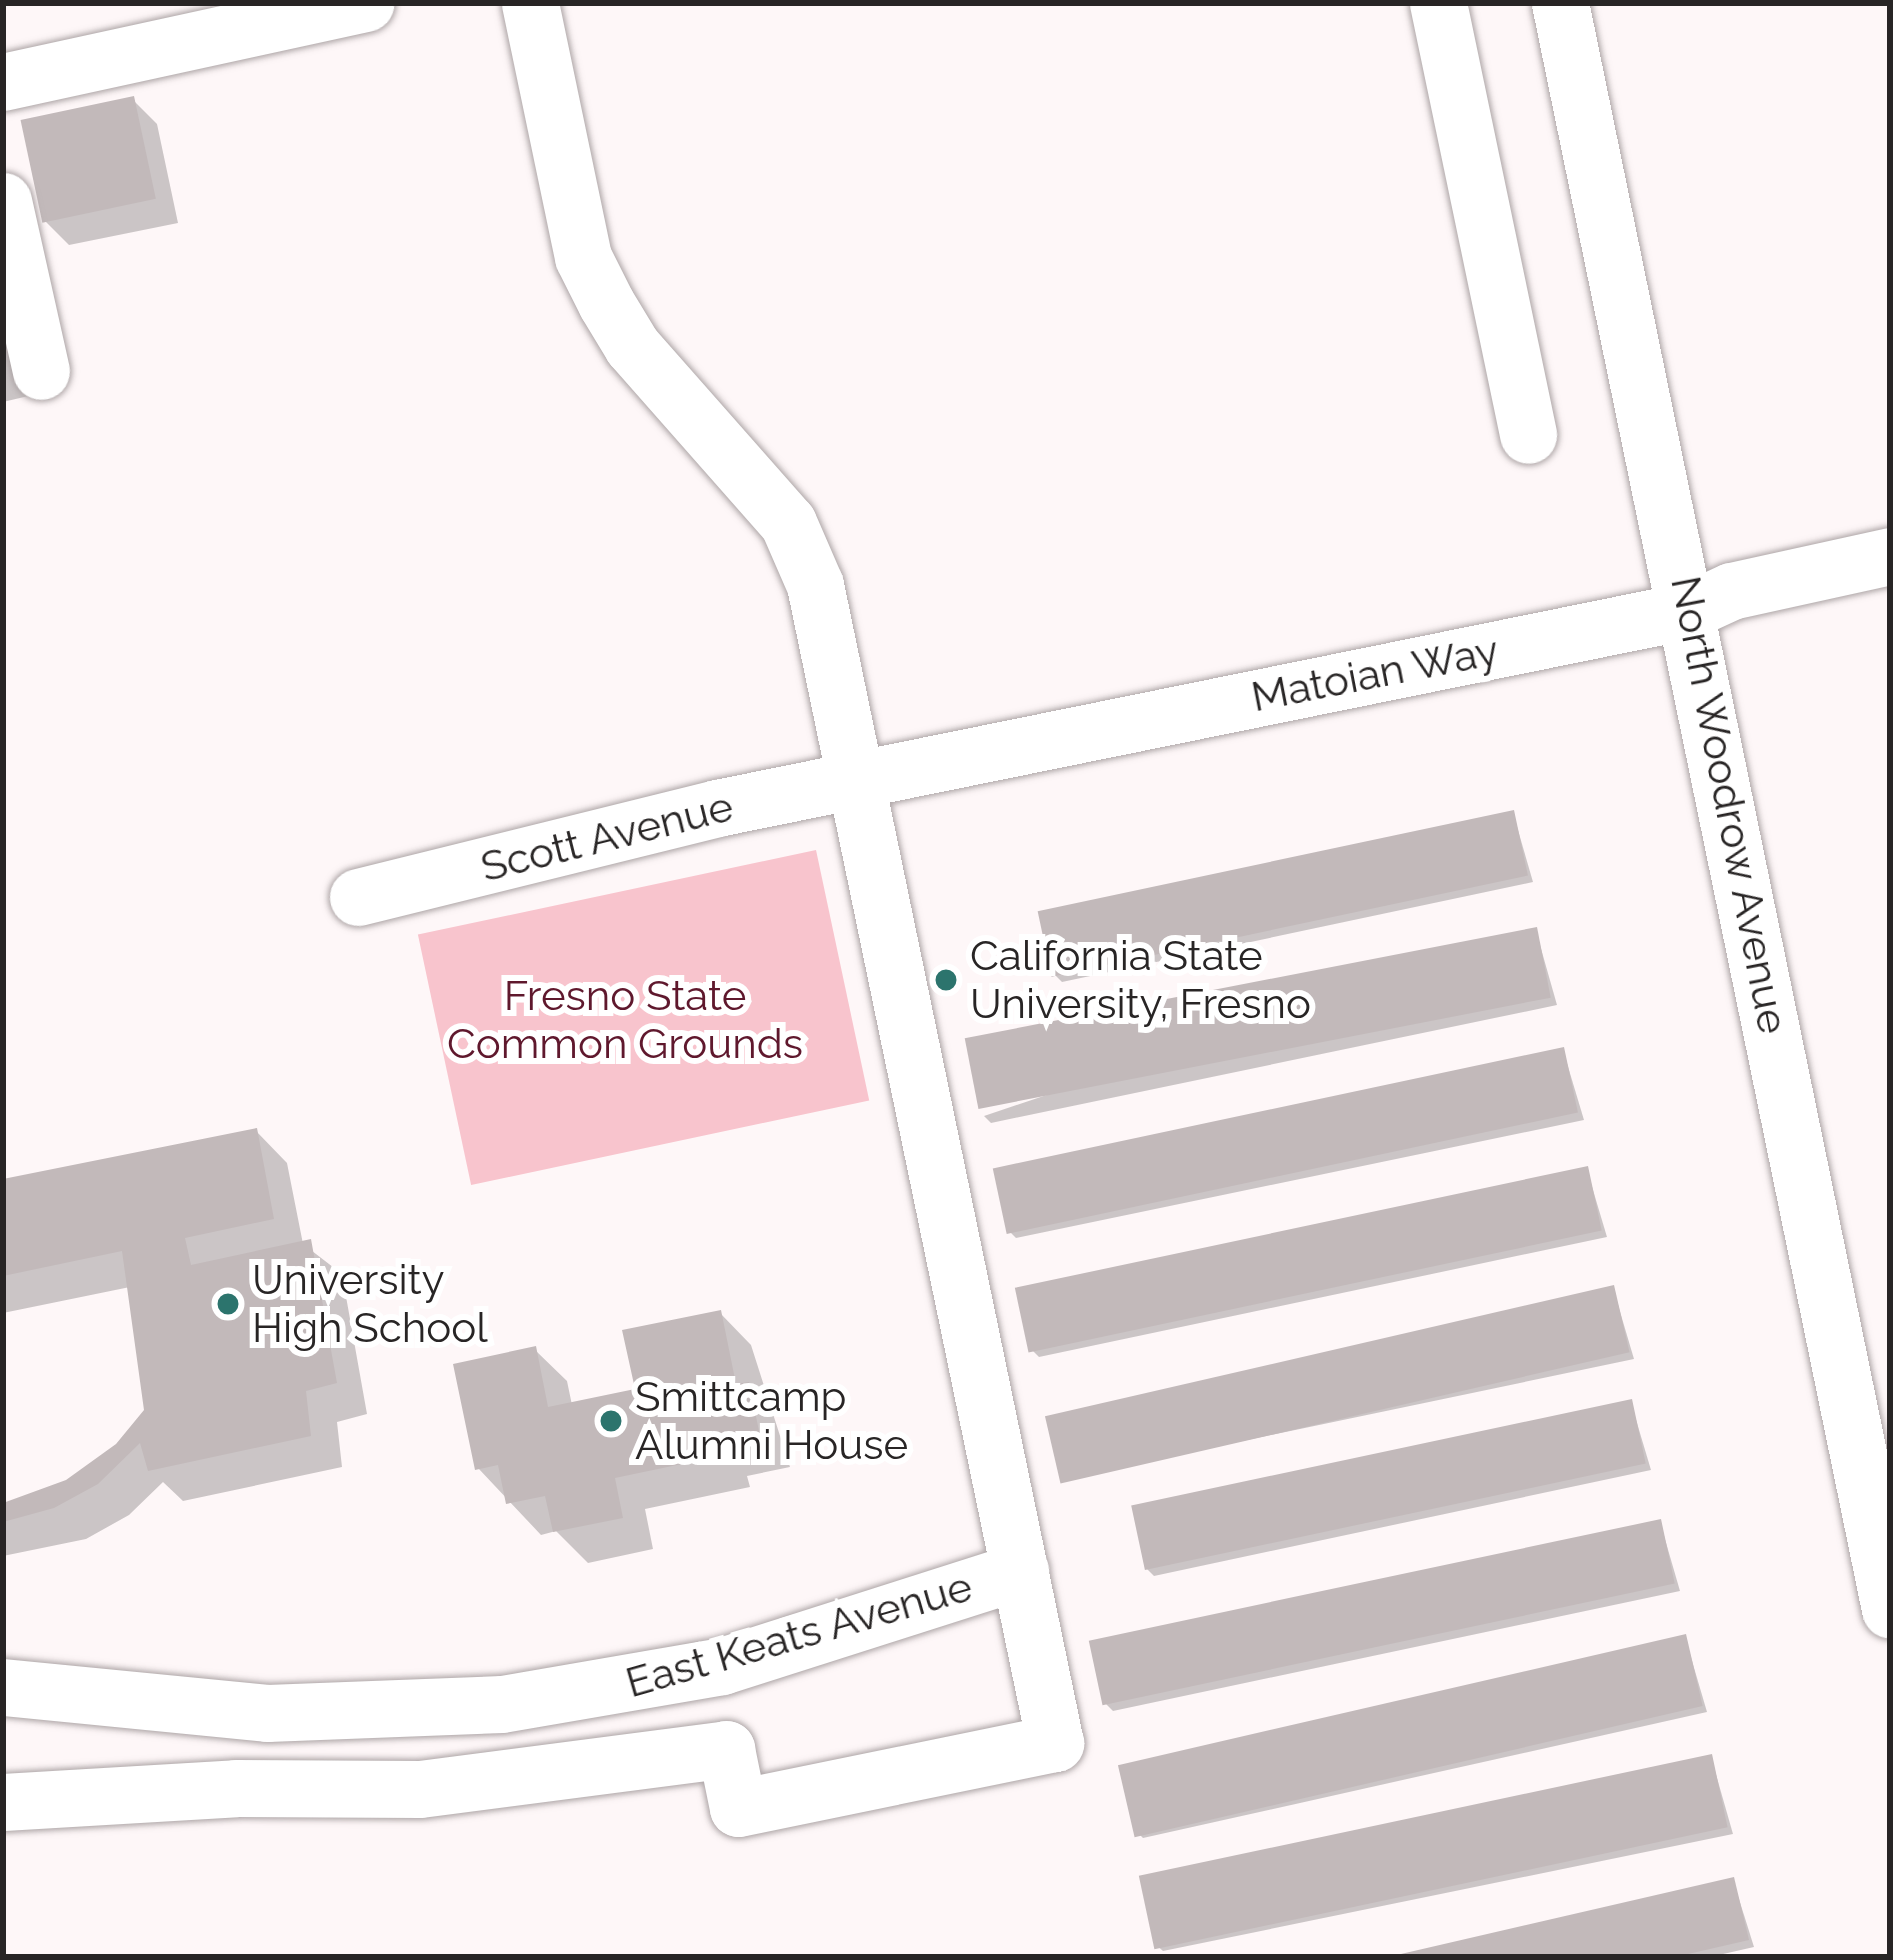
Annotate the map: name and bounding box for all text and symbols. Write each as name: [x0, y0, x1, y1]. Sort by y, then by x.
street label: North Woodrow Avenue: [1660, 570, 1798, 1040]
street label: Matoian Way: [1247, 625, 1503, 723]
street label: Scott Avenue: [475, 781, 739, 893]
place label: California State University, Fresno: [970, 931, 1311, 1030]
marker: California State University, Fresno: [933, 967, 959, 993]
park label: Fresno State Common Grounds: [447, 971, 803, 1070]
place label: University High School: [252, 1255, 488, 1354]
marker: University High School: [215, 1291, 241, 1317]
place label: Smittcamp Alumni House: [635, 1372, 908, 1470]
marker: Smittcamp Alumni House: [598, 1408, 624, 1434]
street label: East Keats Avenue: [620, 1561, 978, 1709]

